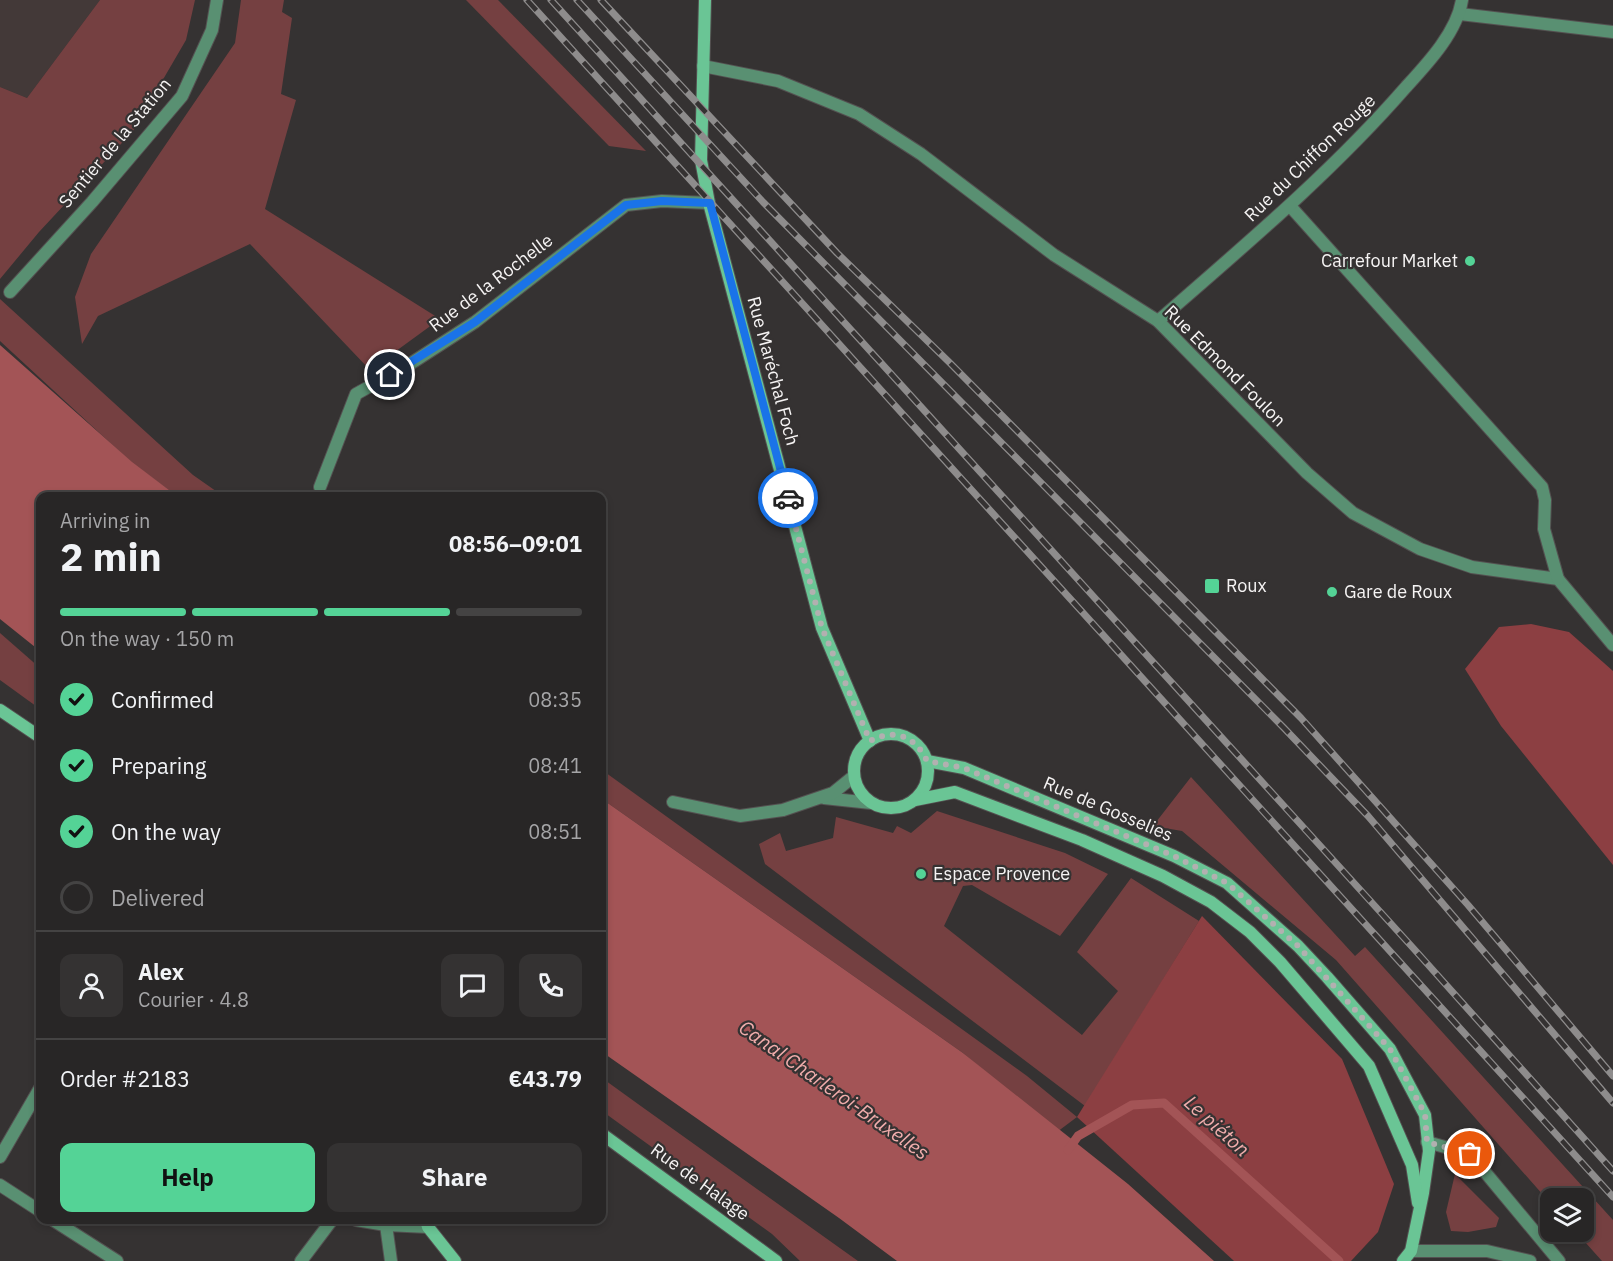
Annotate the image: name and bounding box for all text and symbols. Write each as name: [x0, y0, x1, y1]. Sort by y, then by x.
street label: Sentier de la Station: [53, 73, 176, 212]
street label: Rue du Chiffon Rouge: [1239, 89, 1380, 226]
street label: Rue de la Rochelle: [424, 228, 557, 337]
place label: Carrefour Market: [1321, 249, 1458, 272]
marker: Carrefour Market: [1463, 254, 1477, 268]
street label: Rue Maréchal Foch: [743, 294, 804, 448]
street label: Rue Edmond Foulon: [1160, 300, 1291, 431]
pin: [364, 349, 415, 400]
icon: home: [373, 358, 406, 391]
courier: [758, 468, 818, 528]
icon: car: [772, 482, 805, 515]
text: Arriving in: [60, 507, 150, 534]
text: 08:56–09:01: [449, 529, 582, 558]
text: 2 min: [60, 531, 162, 582]
place label: Roux: [1226, 574, 1267, 597]
marker: Roux: [1203, 577, 1221, 595]
place label: Gare de Roux: [1344, 580, 1452, 603]
marker: Gare de Roux: [1325, 585, 1339, 599]
text: On the way · 150 m: [60, 625, 234, 652]
icon: check: [60, 683, 93, 716]
text: Confirmed: [111, 685, 214, 714]
text: 08:35: [528, 686, 582, 713]
icon: check: [60, 749, 93, 782]
text: Preparing: [111, 751, 206, 780]
text: 08:41: [528, 752, 582, 779]
street label: Rue de Gosselies: [1040, 771, 1176, 846]
icon: check: [60, 815, 93, 848]
text: On the way: [111, 817, 221, 846]
text: 08:51: [528, 818, 582, 845]
place label: Espace Provence: [933, 862, 1070, 885]
marker: Espace Provence: [914, 867, 928, 881]
text: Delivered: [111, 883, 205, 912]
button: person: [60, 954, 123, 1017]
button: chat: [441, 954, 504, 1017]
button: phone: [519, 954, 582, 1017]
text: Alex: [138, 957, 184, 986]
text: Courier · 4.8: [138, 986, 249, 1013]
water label: Canal Charleroi-Bruxelles: [734, 1014, 935, 1166]
text: Order #2183: [60, 1064, 190, 1093]
text: €43.79: [509, 1064, 582, 1093]
water label: Le piéton: [1179, 1089, 1256, 1162]
pin: [1444, 1128, 1495, 1179]
icon: bag: [1453, 1137, 1486, 1170]
street label: Rue de Halage: [646, 1138, 754, 1225]
button: Help: [60, 1143, 315, 1212]
button: Share: [327, 1143, 582, 1212]
map controls: [1540, 1188, 1594, 1242]
button: layers: [1540, 1188, 1594, 1242]

